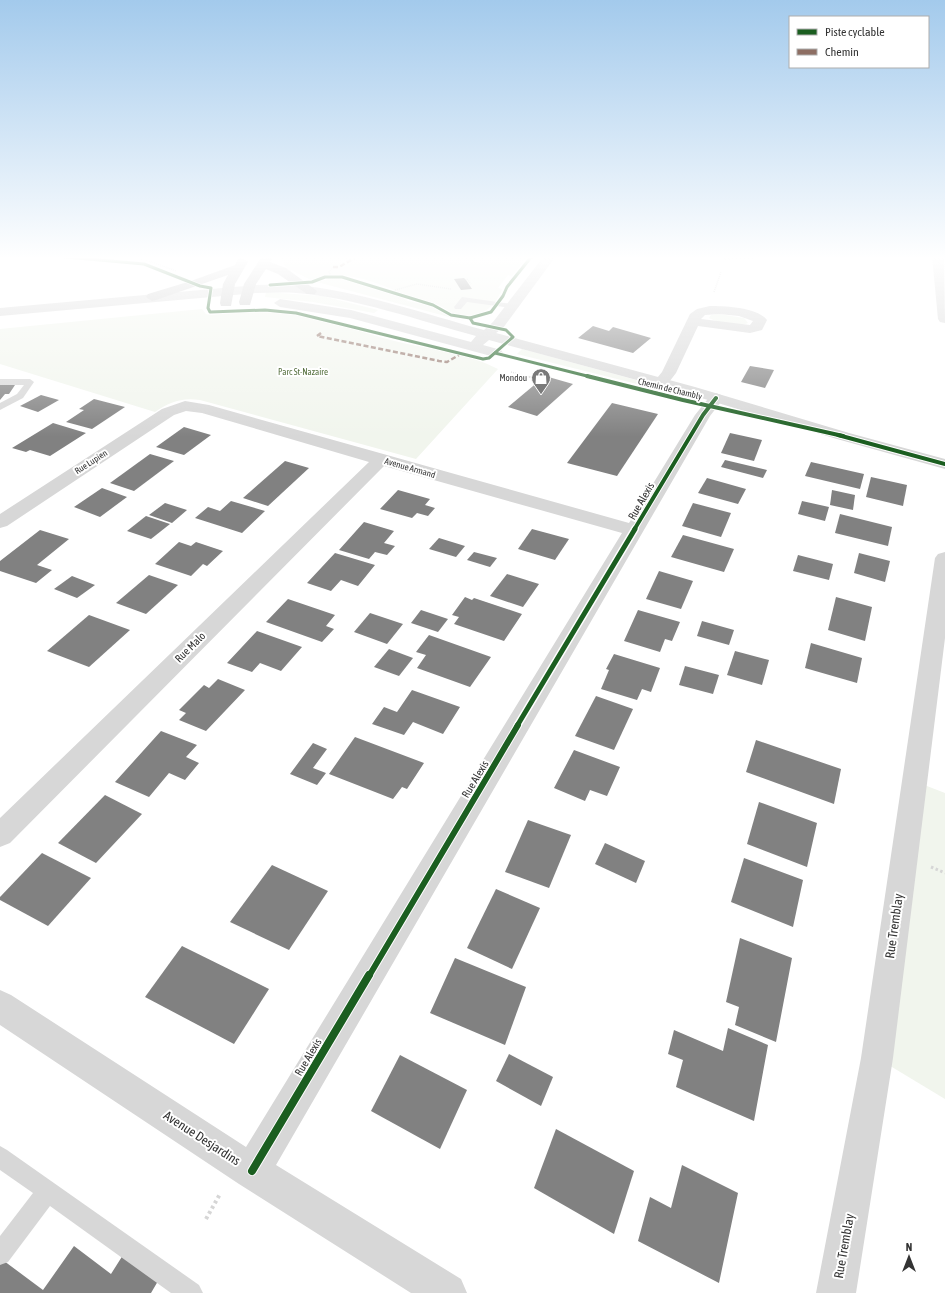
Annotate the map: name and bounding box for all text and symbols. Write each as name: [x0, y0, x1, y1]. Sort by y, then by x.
legend: [789, 16, 929, 68]
text: Piste cyclable: [825, 25, 885, 39]
text: Chemin: [825, 45, 859, 59]
park label: Parc St-Nazaire: [278, 367, 328, 377]
shop icon: Mondou: [530, 367, 552, 395]
place label: Mondou: [500, 373, 527, 383]
street label: Chemin de Chambly: [637, 376, 703, 402]
street label: Rue Lupien: [73, 448, 109, 476]
street label: Avenue Armand: [383, 456, 437, 480]
street label: Rue Alexis: [625, 480, 657, 522]
street label: Rue Malo: [172, 629, 208, 665]
street label: Rue Alexis: [459, 758, 491, 800]
street label: Rue Tremblay: [882, 892, 906, 959]
street label: Rue Alexis: [292, 1036, 324, 1078]
street label: Avenue Desjardins: [161, 1108, 244, 1169]
street label: Rue Tremblay: [831, 1212, 857, 1280]
north arrow: [889, 1237, 929, 1277]
text: N: [906, 1241, 912, 1253]

